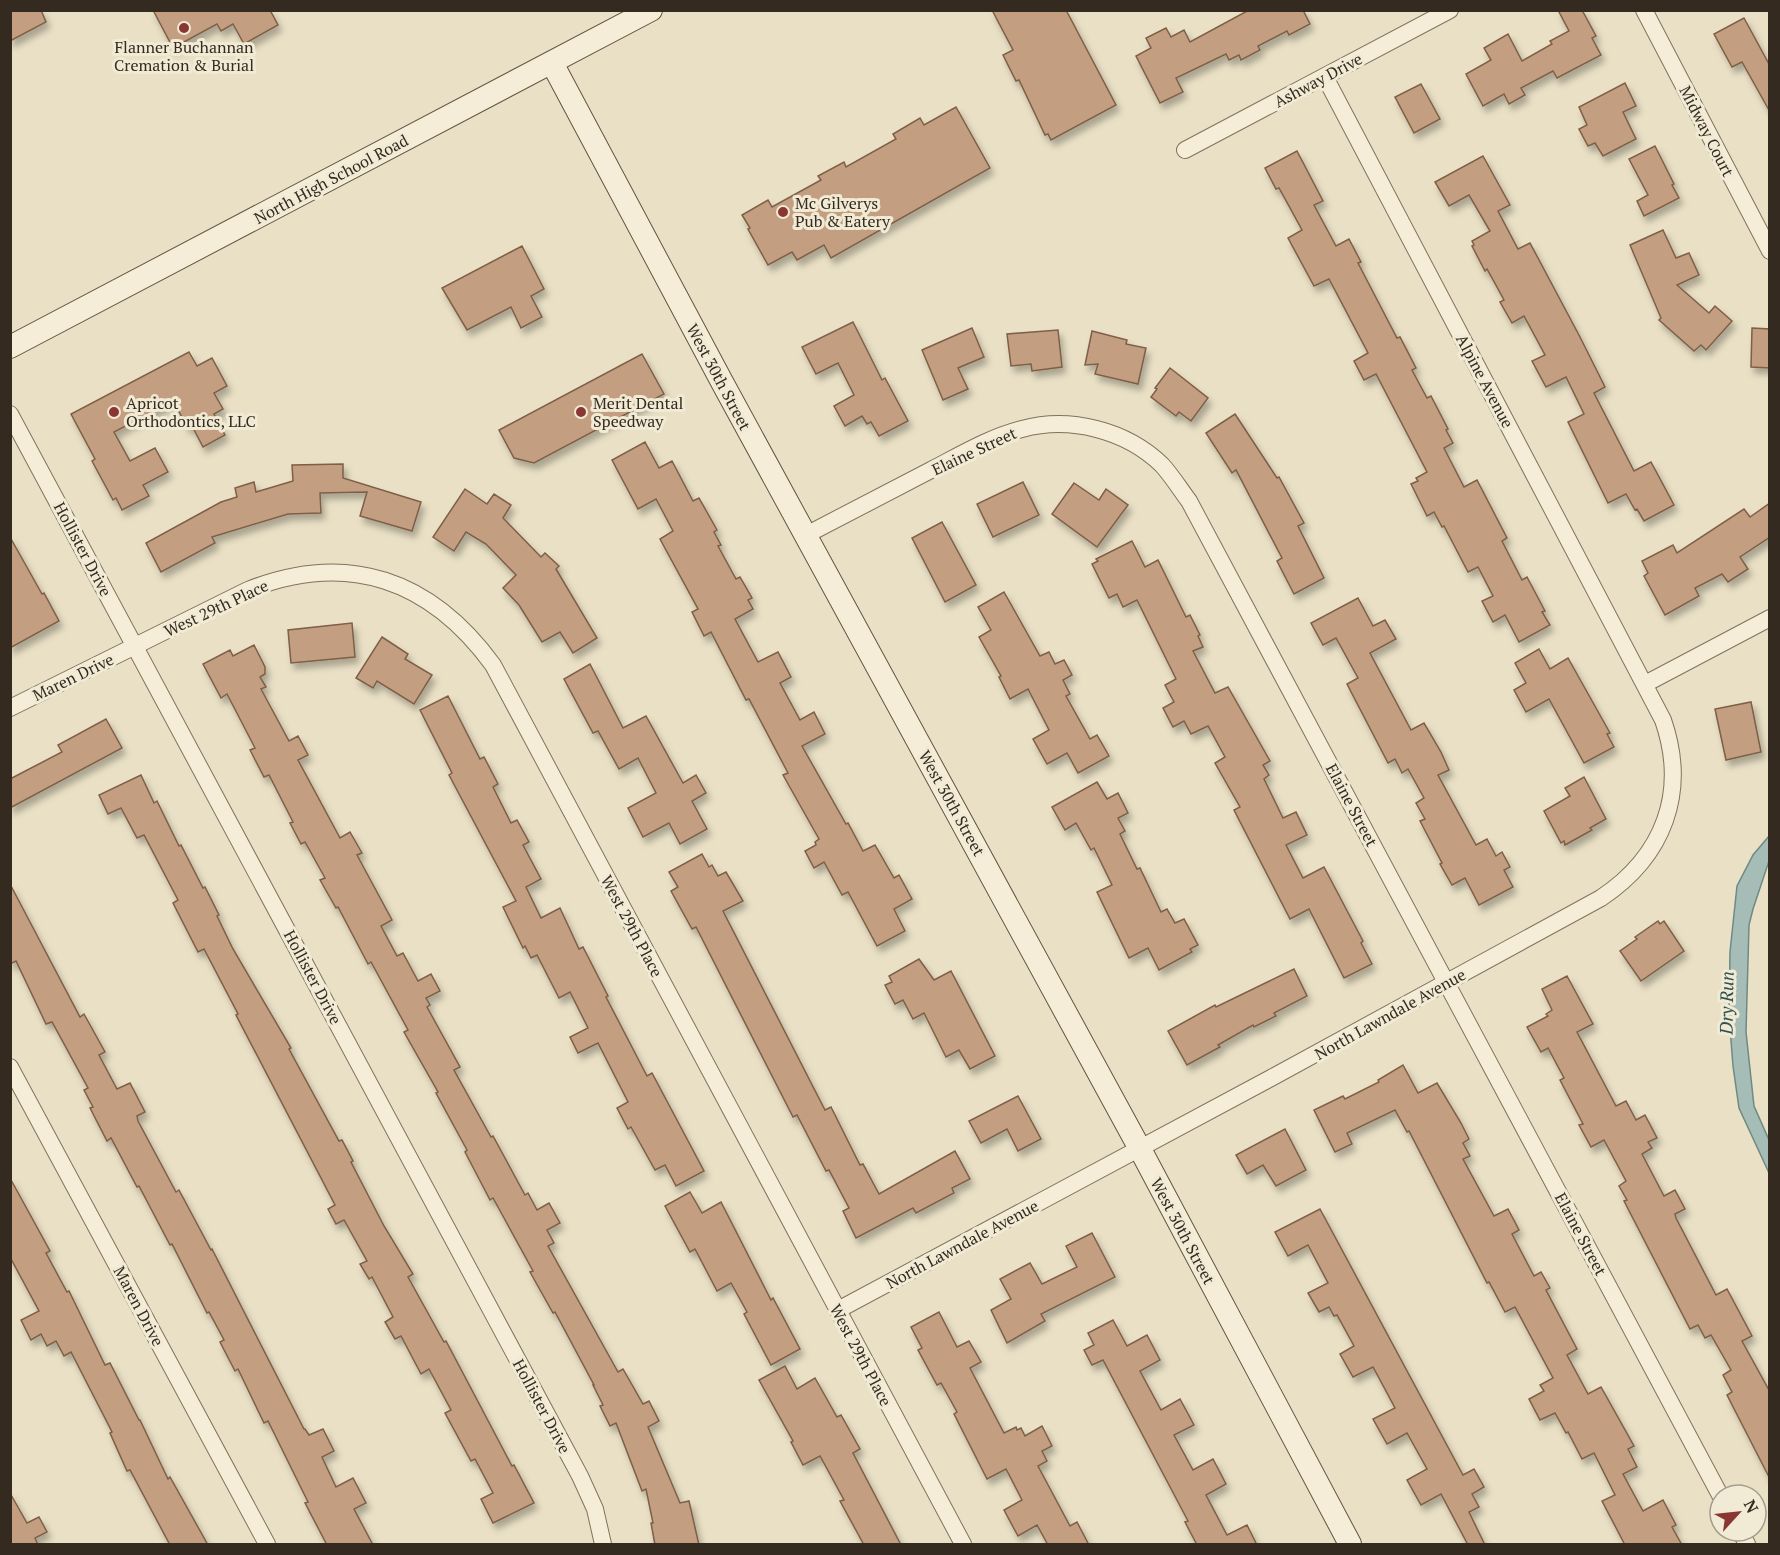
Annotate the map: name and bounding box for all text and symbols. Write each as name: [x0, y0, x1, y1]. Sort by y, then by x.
marker: Flanner Buchannan Cremation & Burial: [177, 21, 191, 35]
place label: Flanner Buchannan Cremation & Burial: [114, 36, 254, 76]
street label: Ashway Drive: [1270, 47, 1366, 113]
street label: Midway Court: [1675, 82, 1739, 180]
street label: North High School Road: [250, 129, 412, 229]
place label: Mc Gilverys Pub & Eatery: [795, 192, 891, 232]
marker: Mc Gilverys Pub & Eatery: [776, 205, 790, 219]
street label: West 30th Street: [682, 320, 756, 434]
street label: Alpine Avenue: [1451, 330, 1519, 432]
place label: Apricot Orthodontics, LLC: [126, 392, 256, 432]
place label: Merit Dental Speedway: [593, 392, 684, 432]
marker: Apricot Orthodontics, LLC: [107, 405, 121, 419]
marker: Merit Dental Speedway: [574, 405, 588, 419]
street label: Elaine Street: [928, 422, 1020, 480]
street label: Hollister Drive: [49, 498, 117, 600]
street label: West 29th Place: [160, 574, 272, 642]
street label: Maren Drive: [29, 648, 117, 706]
street label: West 30th Street: [914, 746, 990, 860]
street label: Elaine Street: [1321, 760, 1383, 850]
street label: West 29th Place: [596, 871, 668, 981]
street label: Hollister Drive: [279, 926, 347, 1028]
street label: North Lawndale Avenue: [1310, 963, 1470, 1065]
water label: Dry Run: [1713, 971, 1739, 1036]
street label: West 30th Street: [1146, 1174, 1220, 1288]
street label: Elaine Street: [1550, 1189, 1612, 1279]
street label: North Lawndale Avenue: [882, 1194, 1042, 1294]
street label: Maren Drive: [109, 1262, 169, 1350]
street label: West 29th Place: [825, 1300, 897, 1410]
street label: Hollister Drive: [508, 1355, 576, 1457]
north arrow: [1708, 1483, 1768, 1543]
text: N: [1739, 1496, 1764, 1517]

